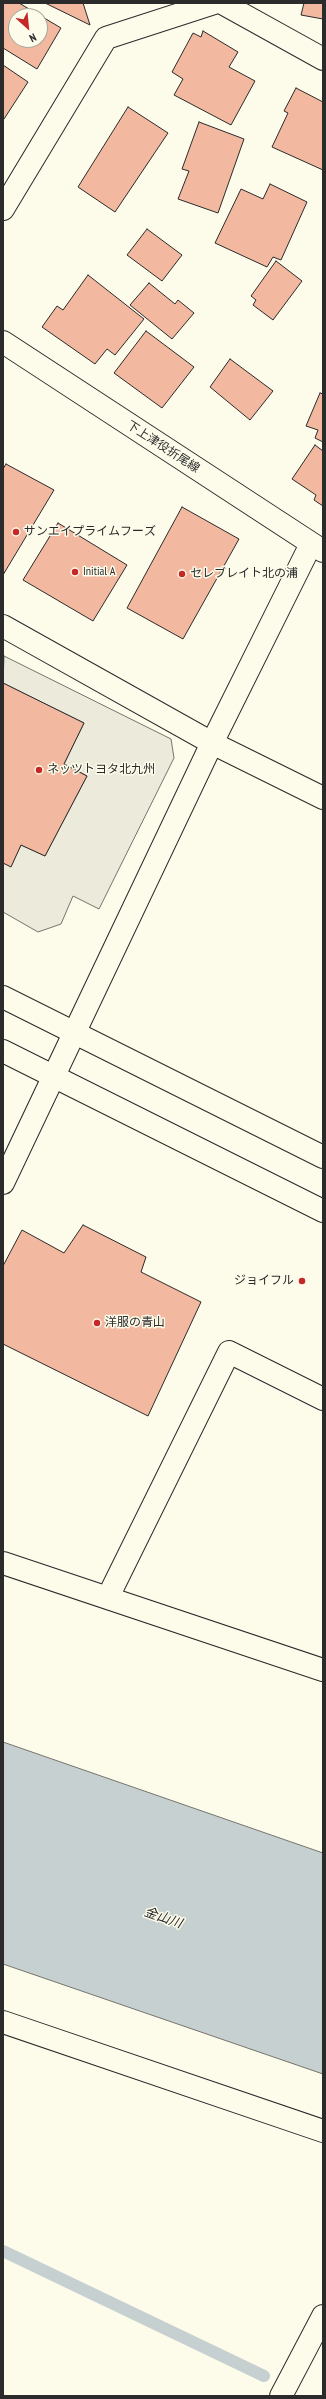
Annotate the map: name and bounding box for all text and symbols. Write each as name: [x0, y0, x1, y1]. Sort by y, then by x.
north arrow: [8, 8, 48, 48]
text: N: [27, 30, 39, 45]
street label: 下上津役折尾線: [124, 418, 202, 476]
place label: サンエイプライムフーズ: [24, 525, 156, 539]
marker: サンエイプライムフーズ: [11, 527, 21, 537]
place label: Initial A: [83, 565, 115, 579]
marker: Initial A: [70, 567, 80, 577]
place label: セレブレイト北の浦: [190, 567, 298, 581]
marker: セレブレイト北の浦: [177, 569, 187, 579]
place label: ネッツトヨタ北九州: [47, 763, 155, 777]
marker: ネッツトヨタ北九州: [34, 765, 44, 775]
place label: ジョイフル: [234, 1274, 294, 1288]
marker: ジョイフル: [297, 1276, 307, 1286]
place label: 洋服の青山: [105, 1316, 165, 1330]
marker: 洋服の青山: [92, 1318, 102, 1328]
water label: 金山川: [142, 1904, 184, 1932]

